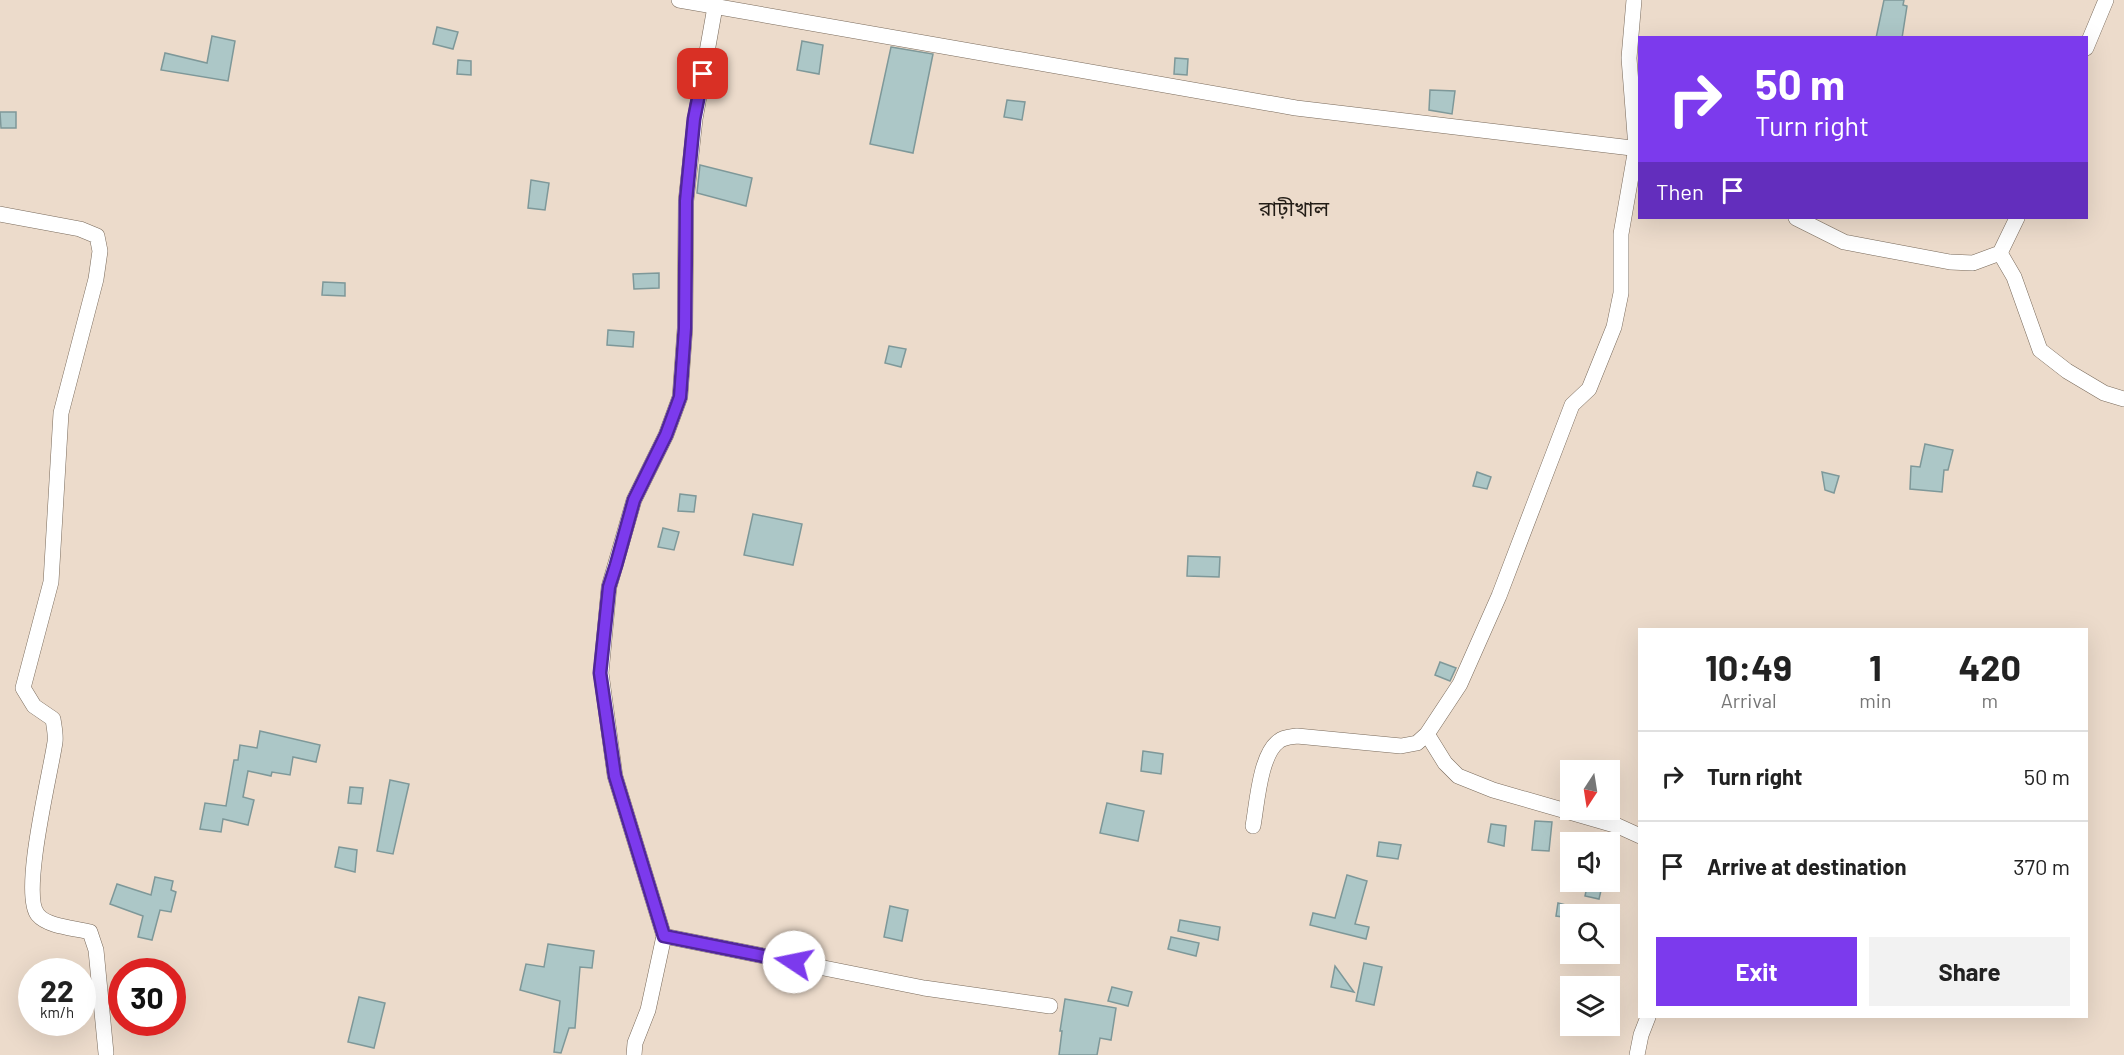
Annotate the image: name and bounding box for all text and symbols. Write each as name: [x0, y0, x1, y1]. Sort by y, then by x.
pin: [677, 48, 728, 99]
icon: arrive: [686, 57, 719, 90]
text: 50 m: [1755, 58, 1845, 108]
icon: right: [1656, 60, 1734, 138]
text: Turn right: [1755, 109, 1869, 141]
icon: arrive: [1716, 174, 1749, 207]
text: Then: [1656, 178, 1704, 204]
district label: রাঢ়ীখাল: [1258, 195, 1330, 220]
text: 10:49: [1705, 645, 1792, 688]
text: 1: [1869, 645, 1882, 688]
text: 420: [1959, 645, 2021, 688]
text: Arrival: [1721, 688, 1777, 712]
text: min: [1859, 688, 1892, 712]
text: m: [1982, 688, 1998, 712]
north arrow: [1560, 760, 1620, 820]
map controls: [1560, 760, 1620, 1036]
icon: right: [1656, 760, 1689, 793]
text: Turn right: [1707, 763, 1802, 789]
text: 50 m: [2024, 763, 2070, 789]
button: sound: [1560, 832, 1620, 892]
icon: arrive: [1656, 850, 1689, 883]
text: Arrive at destination: [1707, 853, 1906, 879]
text: 370 m: [2013, 853, 2070, 879]
button: search: [1560, 904, 1620, 964]
position arrow: [762, 930, 826, 994]
button: Exit: [1656, 937, 1857, 1006]
button: Share: [1869, 937, 2070, 1006]
speed limit sign: 30: [108, 958, 186, 1036]
text: 22: [40, 972, 74, 1008]
button: layers: [1560, 976, 1620, 1036]
text: km/h: [40, 1003, 74, 1021]

